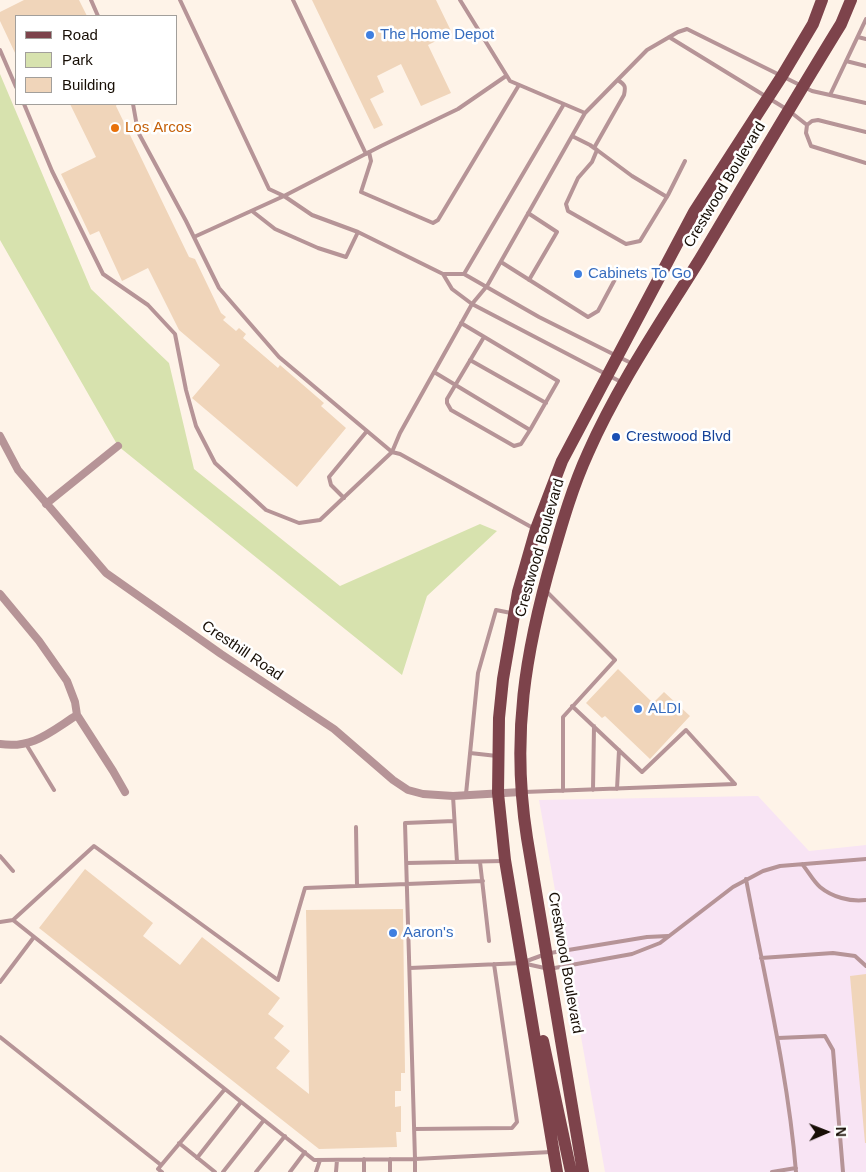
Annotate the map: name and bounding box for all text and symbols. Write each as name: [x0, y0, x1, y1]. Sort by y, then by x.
legend: [15, 15, 178, 105]
text: Road: [62, 26, 98, 43]
place label: The Home Depot: [380, 26, 494, 44]
marker: The Home Depot: [364, 29, 376, 41]
text: Park: [62, 51, 93, 68]
text: Building: [62, 76, 115, 93]
place label: Los Arcos: [125, 119, 192, 137]
street label: Crestwood Boulevard: [680, 119, 770, 251]
marker: Los Arcos: [109, 122, 121, 134]
place label: Cabinets To Go: [588, 265, 691, 283]
marker: Cabinets To Go: [572, 268, 584, 280]
place label: Crestwood Blvd: [626, 428, 731, 446]
marker: Crestwood Blvd: [610, 431, 622, 443]
street label: Crestwood Boulevard: [512, 477, 568, 619]
street label: Cresthill Road: [198, 617, 286, 685]
place label: ALDI: [648, 700, 681, 718]
marker: ALDI: [632, 703, 644, 715]
street label: Crestwood Boulevard: [544, 891, 586, 1035]
place label: Aaron's: [403, 924, 453, 942]
marker: Aaron's: [387, 927, 399, 939]
north arrow: [801, 1107, 851, 1157]
text: N: [833, 1127, 849, 1137]

